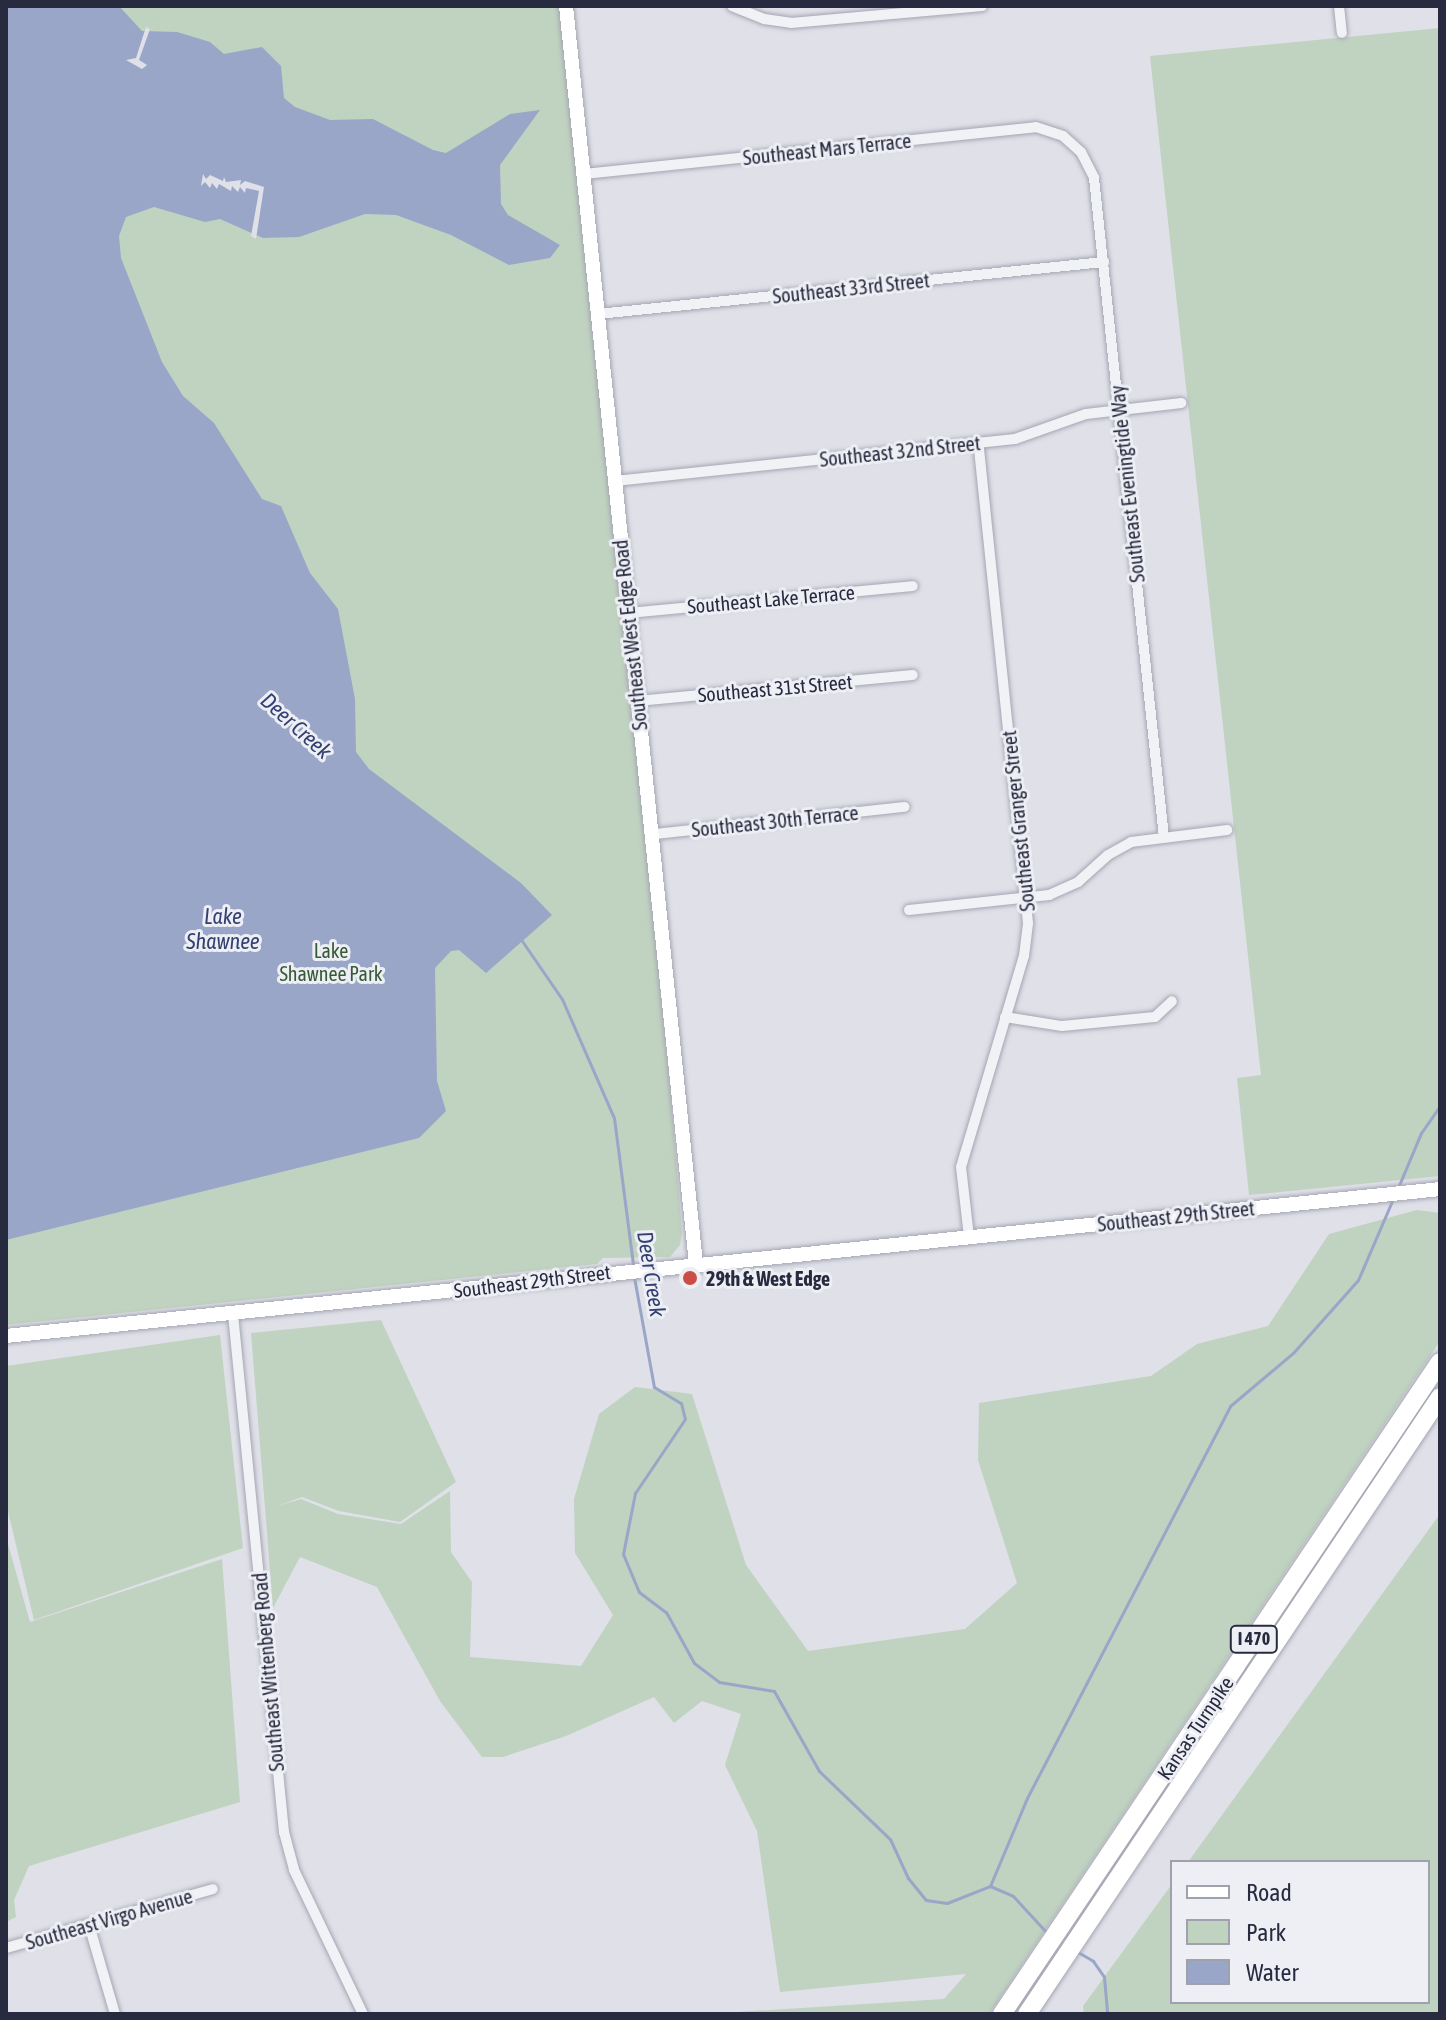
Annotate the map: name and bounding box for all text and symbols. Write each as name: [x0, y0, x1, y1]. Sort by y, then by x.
street label: Southeast Mars Terrace: [742, 128, 912, 170]
street label: Southeast 33rd Street: [771, 268, 931, 308]
street label: Southeast Eveningtide Way: [1105, 384, 1149, 584]
street label: Southeast 32nd Street: [818, 431, 982, 471]
street label: Southeast West Edge Road: [608, 538, 652, 732]
street label: Southeast Lake Terrace: [686, 580, 856, 618]
street label: Southeast 31st Street: [697, 669, 853, 707]
water label: Deer Creek: [255, 687, 337, 765]
street label: Southeast Granger Street: [997, 729, 1039, 913]
street label: Southeast 30th Terrace: [690, 800, 860, 842]
water label: Lake Shawnee: [186, 903, 260, 954]
park label: Lake Shawnee Park: [279, 938, 383, 985]
street label: Southeast 29th Street: [1096, 1196, 1256, 1236]
water label: Deer Creek: [631, 1229, 671, 1319]
street label: Southeast 29th Street: [452, 1259, 612, 1303]
place label: 29th & West Edge: [706, 1266, 830, 1290]
marker: 29th & West Edge: [681, 1269, 699, 1287]
street label: Southeast Wittenberg Road: [247, 1572, 289, 1772]
road number: I 470: [1228, 1625, 1280, 1653]
street label: Kansas Turnpike: [1152, 1672, 1238, 1784]
legend: [1170, 1860, 1430, 2004]
text: Road: [1246, 1879, 1292, 1906]
street label: Southeast Virgo Avenue: [23, 1884, 195, 1954]
text: Park: [1246, 1919, 1286, 1946]
text: Water: [1246, 1959, 1299, 1986]

